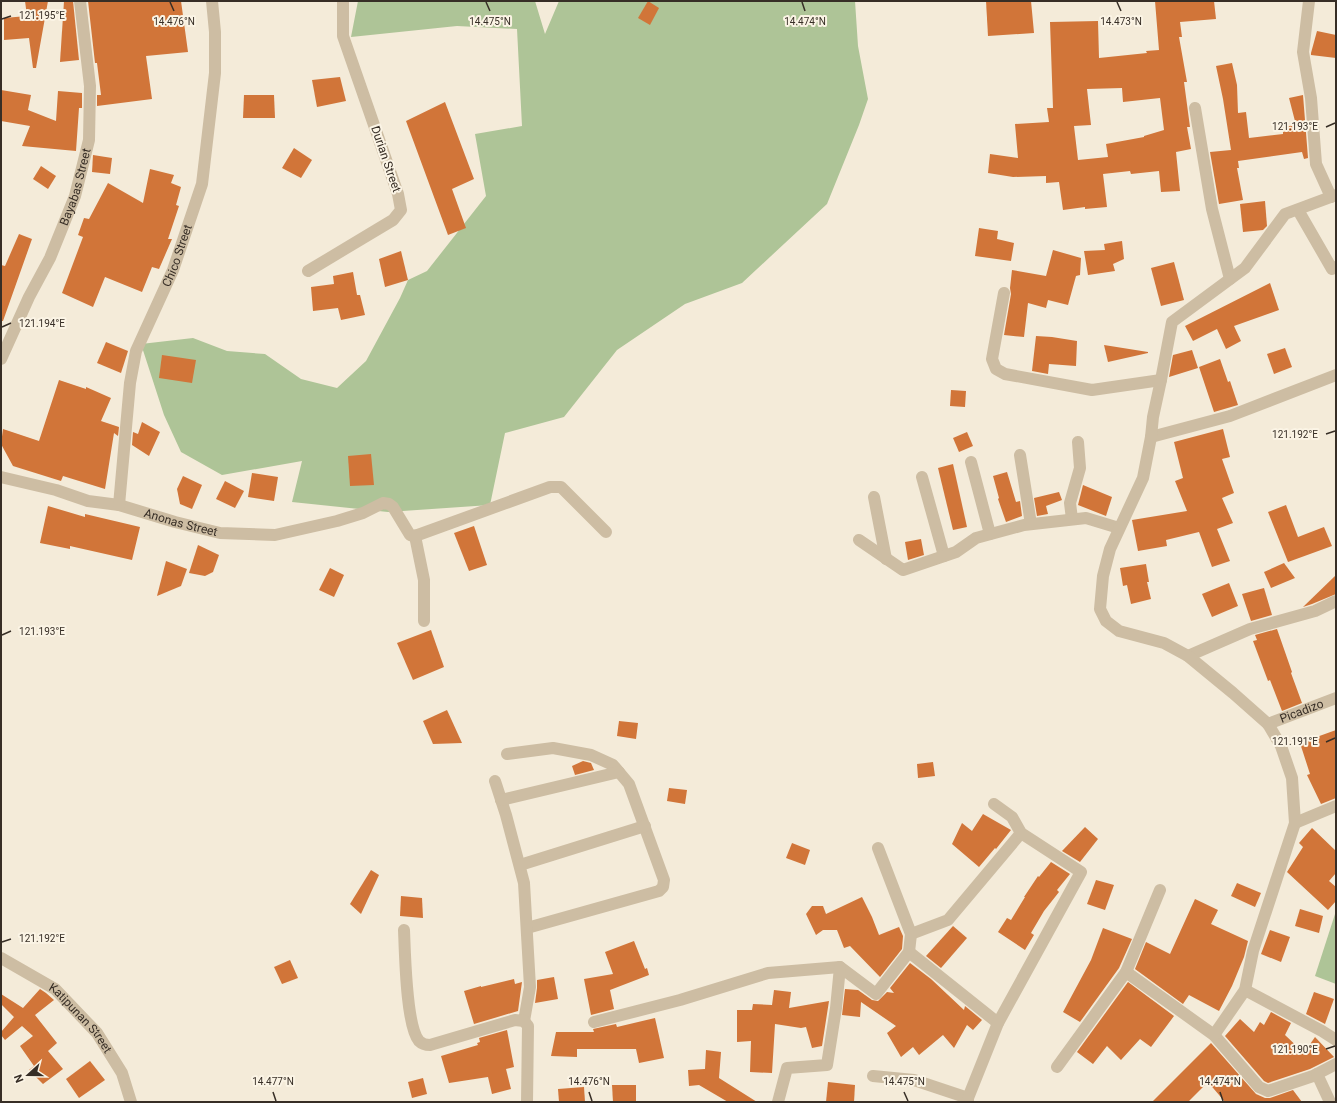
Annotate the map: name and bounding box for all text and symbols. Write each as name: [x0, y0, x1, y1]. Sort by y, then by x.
text: 121.195°E: [19, 10, 65, 21]
text: 14.476°N: [153, 16, 195, 27]
text: 14.475°N: [469, 16, 511, 27]
text: 14.474°N: [784, 16, 826, 27]
text: 14.473°N: [1100, 16, 1142, 27]
text: 121.193°E: [1272, 121, 1318, 132]
street label: Durian Street: [368, 124, 404, 194]
street label: Bayabas Street: [57, 147, 94, 228]
street label: Chico Street: [159, 223, 195, 289]
text: 121.194°E: [19, 318, 65, 329]
text: 121.192°E: [1272, 429, 1318, 440]
street label: Anonas Street: [143, 506, 219, 539]
text: 121.193°E: [19, 626, 65, 637]
street label: Picadizo: [1278, 696, 1326, 726]
text: 121.191°E: [1272, 736, 1318, 747]
text: 121.192°E: [19, 933, 65, 944]
street label: Katipunan Street: [47, 980, 115, 1056]
text: 121.190°E: [1272, 1044, 1318, 1055]
north arrow: [8, 1055, 48, 1095]
text: N: [12, 1072, 27, 1084]
text: 14.477°N: [252, 1076, 294, 1087]
text: 14.476°N: [568, 1076, 610, 1087]
text: 14.475°N: [883, 1076, 925, 1087]
text: 14.474°N: [1199, 1076, 1241, 1087]

